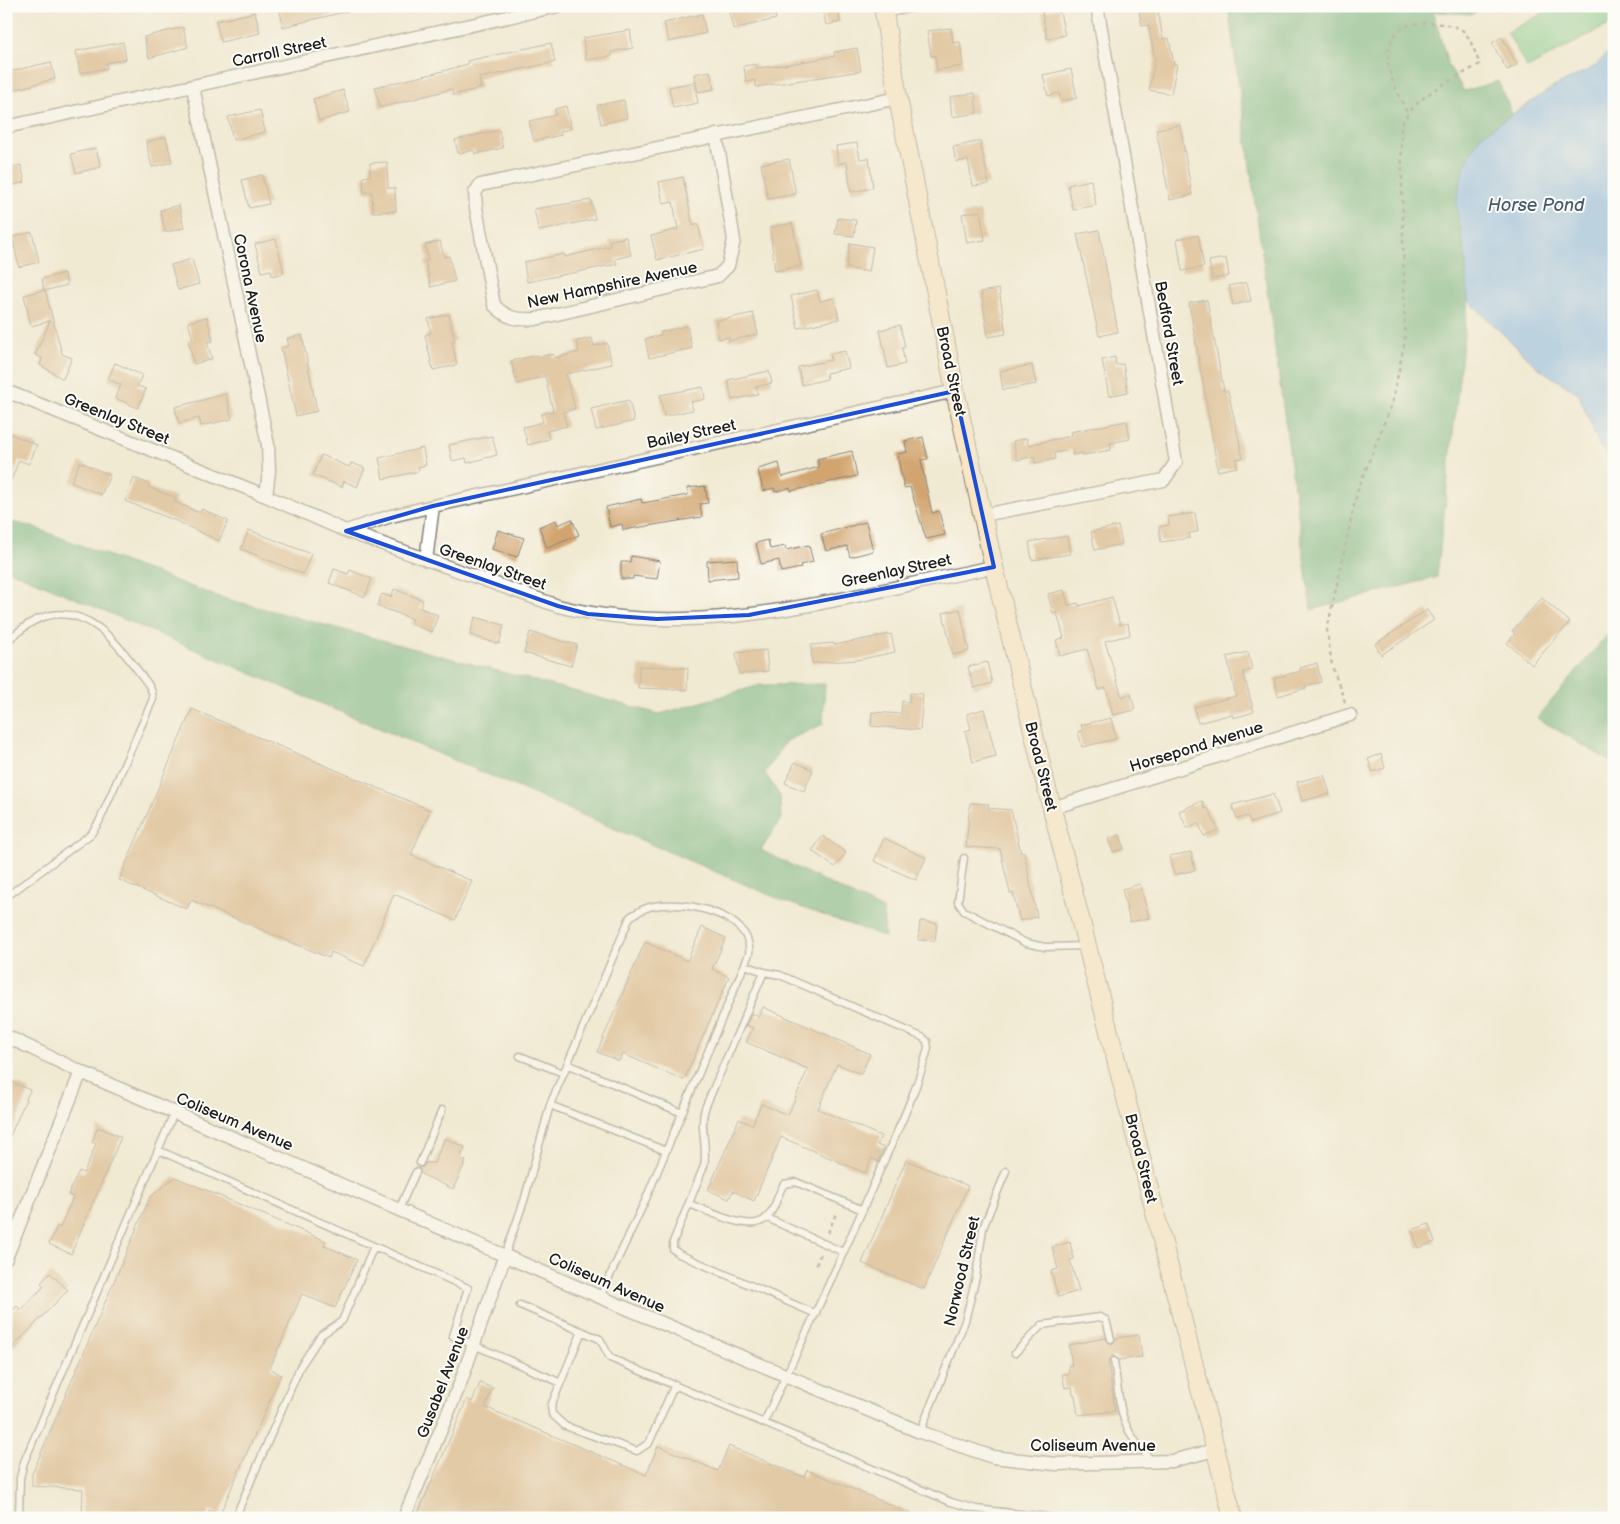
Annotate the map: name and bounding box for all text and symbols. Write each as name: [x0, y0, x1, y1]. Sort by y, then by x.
street label: Carroll Street: [230, 33, 328, 72]
water label: Horse Pond: [1488, 195, 1585, 216]
street label: Corona Avenue: [229, 232, 270, 345]
street label: New Hampshire Avenue: [526, 258, 700, 313]
street label: Bedford Street: [1150, 280, 1187, 387]
street label: Broad Street: [932, 325, 969, 418]
street label: Greenlay Street: [61, 390, 172, 449]
street label: Bailey Street: [645, 416, 738, 453]
street label: Greenlay Street: [436, 540, 549, 595]
street label: Greenlay Street: [840, 551, 953, 592]
street label: Horsepond Avenue: [1127, 718, 1266, 777]
street label: Broad Street: [1020, 720, 1061, 813]
street label: Coliseum Avenue: [173, 1089, 296, 1156]
street label: Broad Street: [1120, 1112, 1161, 1205]
street label: Norwood Street: [941, 1214, 984, 1328]
street label: Coliseum Avenue: [545, 1249, 668, 1318]
street label: Gusabel Avenue: [413, 1324, 474, 1441]
street label: Coliseum Avenue: [1030, 1437, 1156, 1456]

